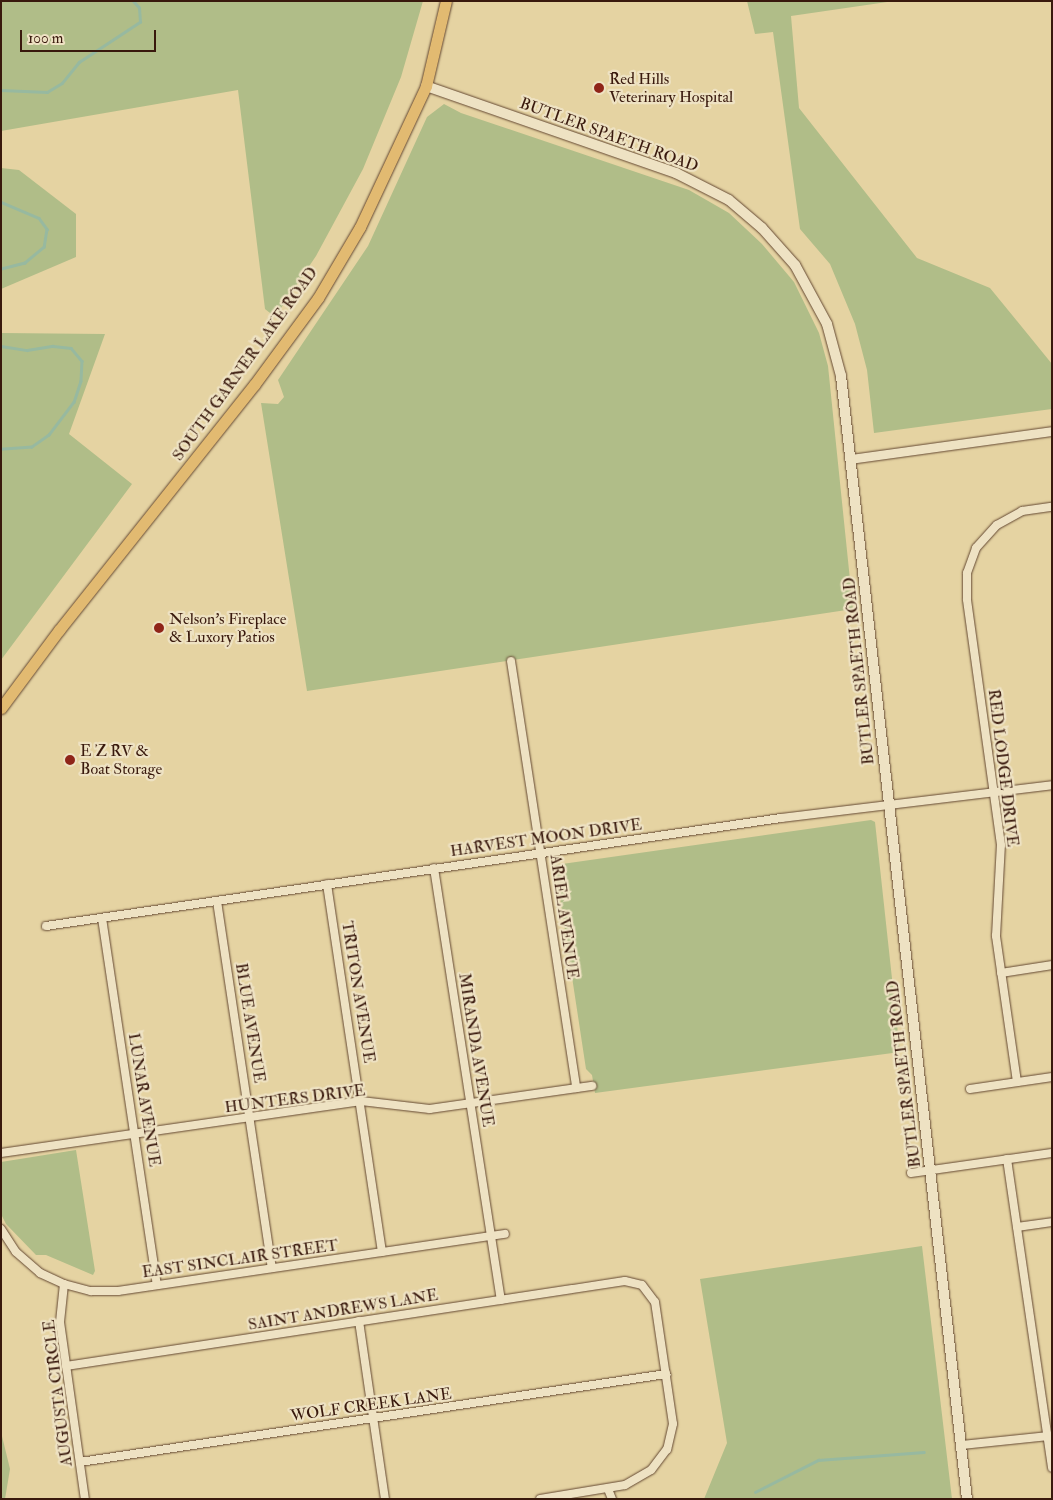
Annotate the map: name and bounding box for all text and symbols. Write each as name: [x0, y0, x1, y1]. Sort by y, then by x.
scale bar: [22, 20, 159, 52]
text: 100 m: [28, 29, 63, 48]
place label: Red Hills Veterinary Hospital: [609, 69, 733, 107]
marker: Red Hills Veterinary Hospital: [593, 82, 605, 94]
street label: BUTLER SPAETH ROAD: [517, 94, 701, 176]
street label: SOUTH GARNER LAKE ROAD: [168, 263, 322, 465]
street label: BUTLER SPAETH ROAD: [840, 576, 878, 766]
place label: Nelson's Fireplace & Luxory Patios: [169, 609, 286, 647]
marker: Nelson's Fireplace & Luxory Patios: [153, 622, 165, 634]
street label: RED LODGE DRIVE: [984, 688, 1022, 848]
place label: E Z RV & Boat Storage: [80, 741, 162, 779]
marker: E Z RV & Boat Storage: [64, 754, 76, 766]
street label: HARVEST MOON DRIVE: [449, 815, 643, 861]
street label: ARIEL AVENUE: [546, 853, 582, 981]
street label: TRITON AVENUE: [337, 920, 379, 1064]
street label: BLUE AVENUE: [231, 962, 269, 1084]
street label: MIRANDA AVENUE: [454, 972, 498, 1128]
street label: BUTLER SPAETH ROAD: [883, 979, 925, 1169]
street label: LUNAR AVENUE: [124, 1032, 164, 1168]
street label: HUNTERS DRIVE: [224, 1081, 366, 1117]
street label: EAST SINCLAIR STREET: [141, 1236, 339, 1282]
street label: SAINT ANDREWS LANE: [247, 1286, 439, 1334]
street label: AUGUSTA CIRCLE: [39, 1318, 77, 1468]
street label: WOLF CREEK LANE: [289, 1384, 453, 1426]

